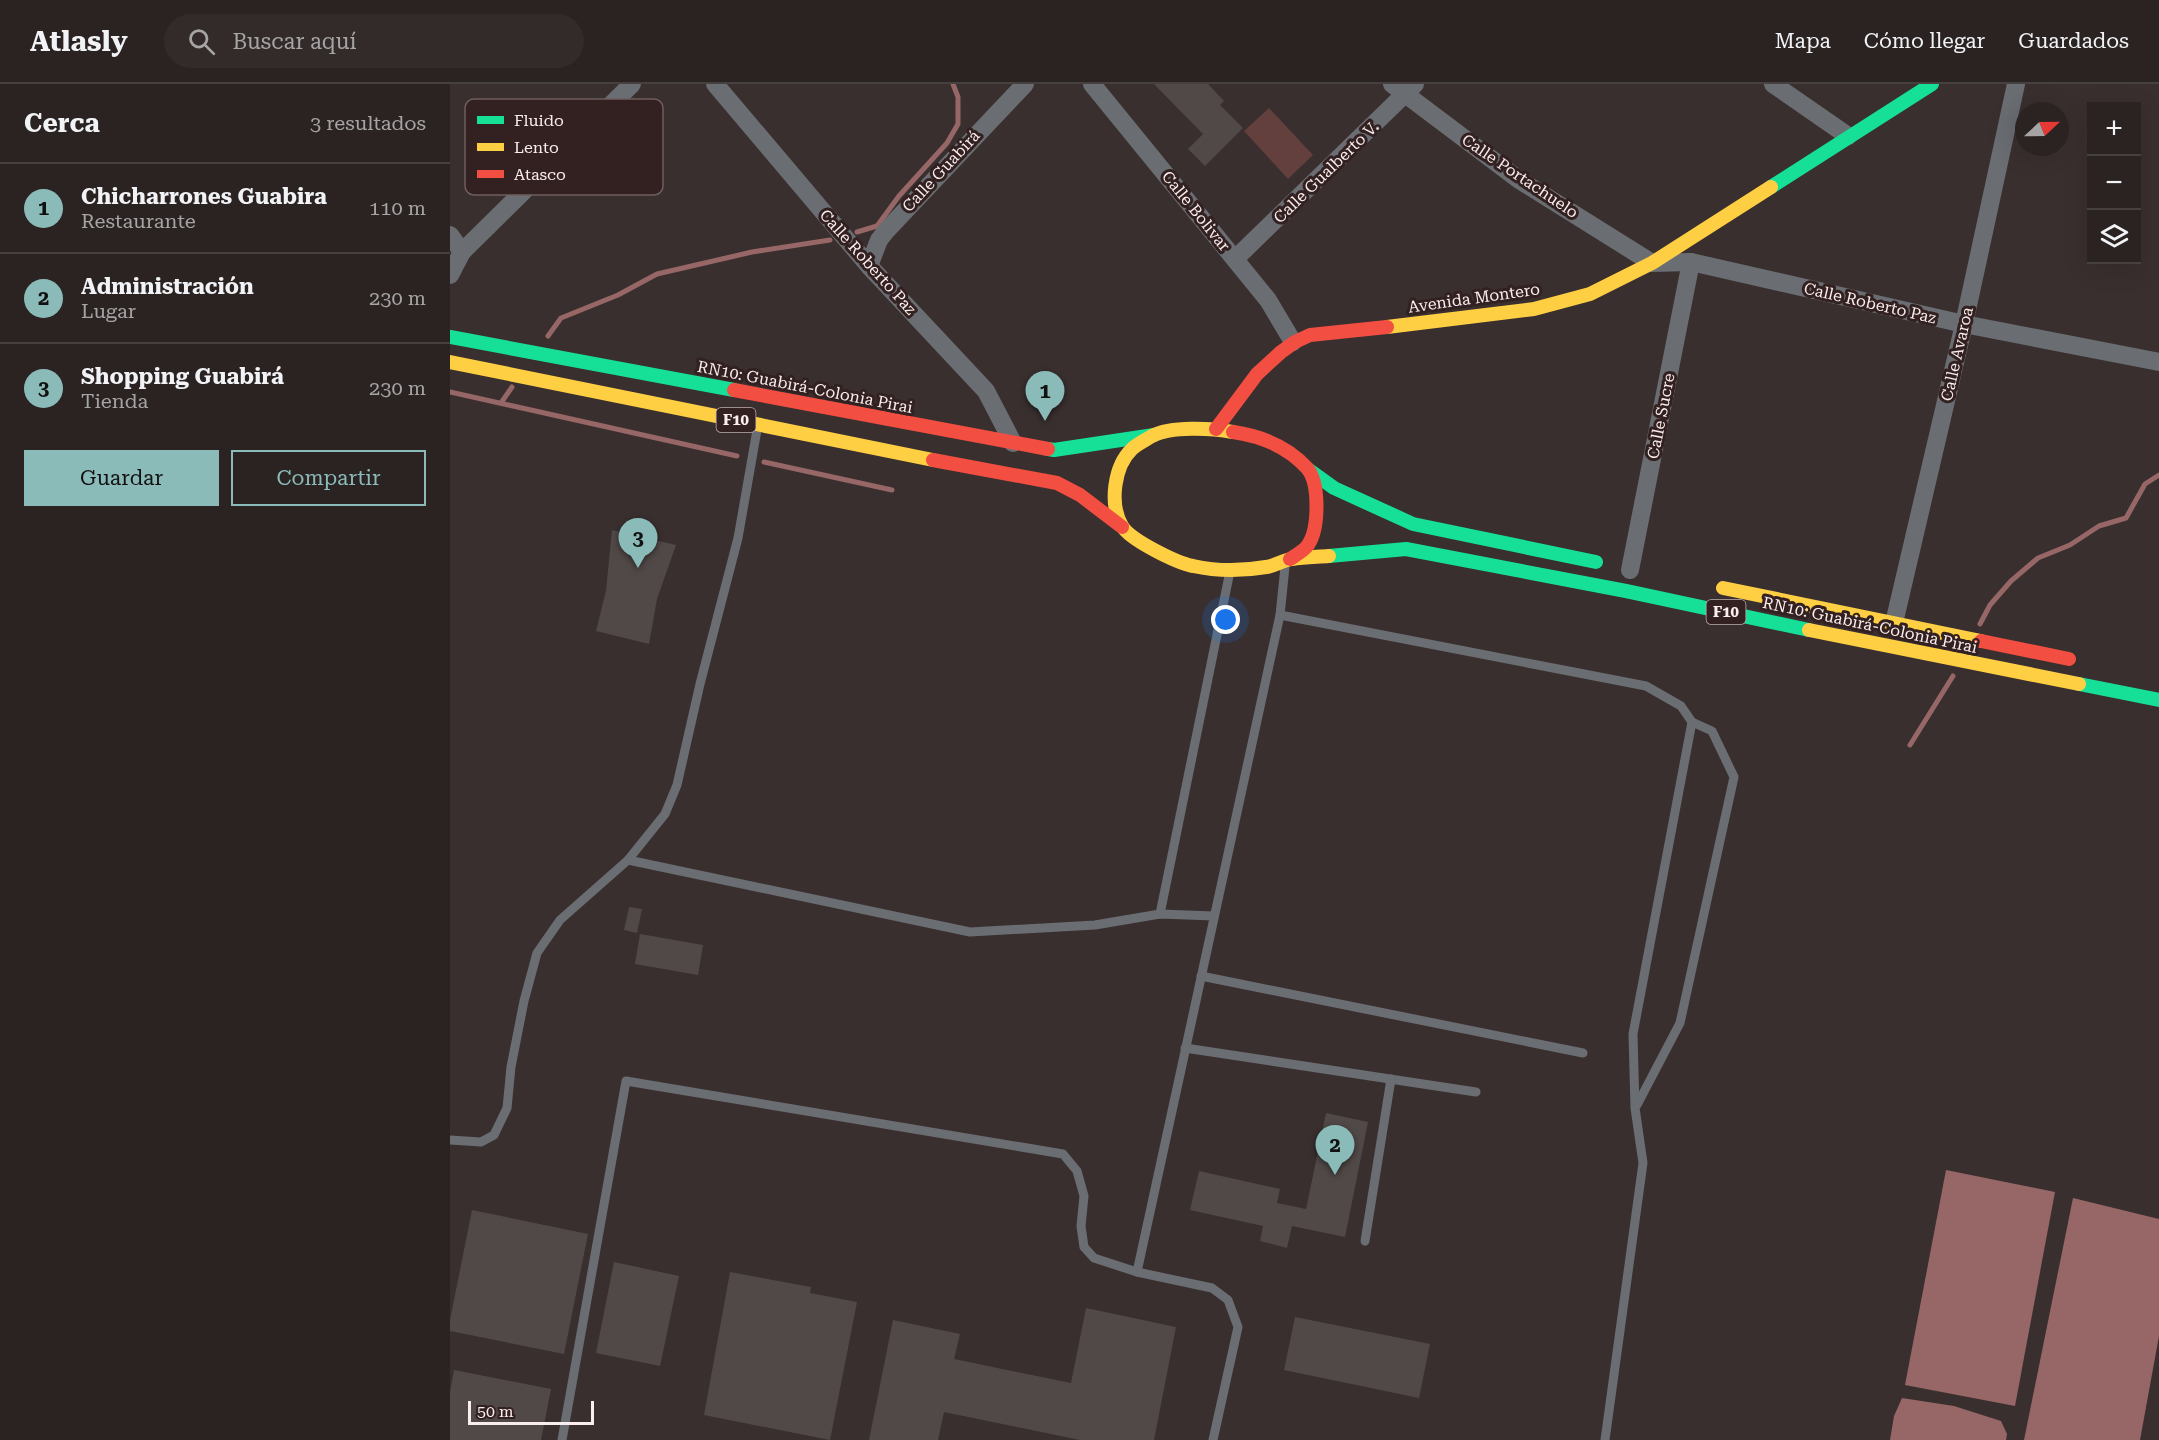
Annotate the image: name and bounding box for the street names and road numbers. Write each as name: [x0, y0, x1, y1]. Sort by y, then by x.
street label: Calle Gualberto V.: [1269, 117, 1383, 227]
street label: Calle Guabirá: [898, 126, 984, 216]
street label: Calle Portachuelo: [1458, 130, 1582, 222]
street label: Calle Bolivar: [1158, 167, 1234, 255]
street label: Calle Roberto Paz: [816, 205, 921, 319]
street label: Avenida Montero: [1407, 279, 1541, 317]
street label: Calle Roberto Paz: [1802, 279, 1938, 328]
street label: Calle Avaroa: [1937, 305, 1977, 403]
street label: RN10: Guabirá-Colonia Pirai: [696, 357, 914, 417]
street label: Calle Sucre: [1643, 371, 1679, 460]
road number: F10: [716, 408, 756, 432]
street label: RN10: Guabirá-Colonia Pirai: [1761, 593, 1979, 657]
road number: F10: [1706, 600, 1746, 624]

